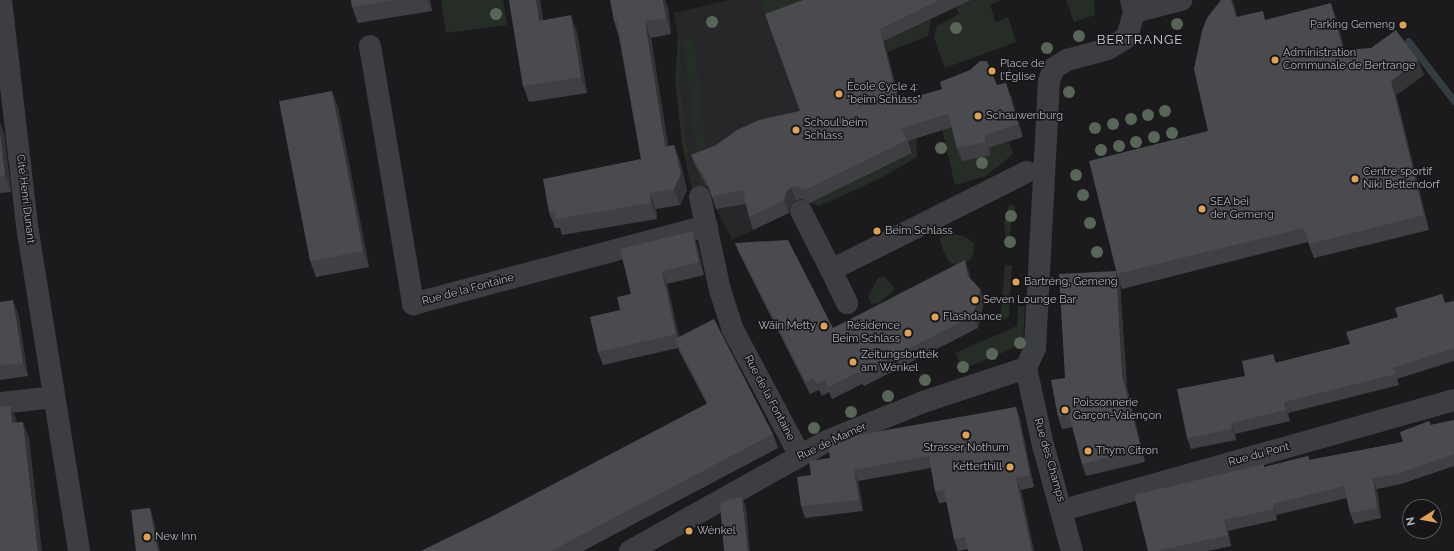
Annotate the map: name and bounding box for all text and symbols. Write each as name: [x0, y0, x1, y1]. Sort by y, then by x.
place label: Parking Gemeng: [1310, 18, 1395, 32]
marker: Parking Gemeng: [1398, 20, 1408, 30]
district label: BERTRANGE: [1097, 32, 1183, 48]
place label: Administration Communale de Bertrange: [1283, 47, 1415, 73]
marker: Administration Communale de Bertrange: [1270, 55, 1280, 65]
place label: Place de l'Église: [1000, 58, 1044, 84]
marker: Place de l'Église: [987, 66, 997, 76]
place label: École Cycle 4: "beim Schlass": [847, 81, 921, 107]
marker: École Cycle 4: "beim Schlass": [834, 89, 844, 99]
place label: Schauwenburg: [986, 109, 1063, 123]
marker: Schauwenburg: [973, 111, 983, 121]
place label: Schoul beim Schlass: [804, 117, 868, 143]
marker: Schoul beim Schlass: [791, 125, 801, 135]
street label: Cité Henri Dunant: [13, 154, 37, 244]
place label: Centre sportif Niki Bettendorf: [1363, 166, 1440, 192]
marker: Centre sportif Niki Bettendorf: [1350, 174, 1360, 184]
place label: SEA bei der Gemeng: [1210, 196, 1274, 222]
marker: SEA bei der Gemeng: [1197, 204, 1207, 214]
place label: Beim Schlass: [885, 224, 953, 238]
marker: Beim Schlass: [872, 226, 882, 236]
street label: Rue de la Fontaine: [421, 271, 515, 309]
place label: Bartréng, Gemeng: [1024, 275, 1118, 289]
marker: Bartréng, Gemeng: [1011, 277, 1021, 287]
place label: Seven Lounge Bar: [983, 293, 1076, 307]
marker: Seven Lounge Bar: [970, 295, 980, 305]
place label: Flashdance: [943, 310, 1002, 324]
marker: Flashdance: [930, 312, 940, 322]
place label: Wäin Metty: [758, 319, 816, 333]
place label: Résidence Beim Schlass: [832, 320, 900, 346]
marker: Wäin Metty: [819, 321, 829, 331]
marker: Résidence Beim Schlass: [903, 328, 913, 338]
place label: Zeitungsbutték am Wénkel: [861, 349, 938, 375]
street label: Rue de la Fontaine: [741, 353, 797, 443]
marker: Zeitungsbutték am Wénkel: [848, 357, 858, 367]
place label: Poissonnerie Garçon-Valençon: [1073, 397, 1161, 423]
marker: Poissonnerie Garçon-Valençon: [1060, 405, 1070, 415]
street label: Rue des Champs: [1031, 417, 1067, 503]
street label: Rue de Mamer: [795, 420, 869, 464]
marker: Strasser Nothum: [961, 430, 971, 440]
place label: Strasser Nothum: [923, 441, 1009, 455]
street label: Rue du Pont: [1227, 441, 1291, 469]
place label: Thym Citron: [1096, 444, 1158, 458]
marker: Thym Citron: [1083, 446, 1093, 456]
place label: Ketterthill: [953, 460, 1002, 474]
marker: Ketterthill: [1005, 462, 1015, 472]
north arrow: [1402, 499, 1442, 539]
text: N: [1404, 516, 1418, 527]
place label: Wénkel: [697, 524, 736, 538]
marker: Wénkel: [684, 526, 694, 536]
place label: New Inn: [155, 530, 197, 544]
marker: New Inn: [142, 532, 152, 542]

